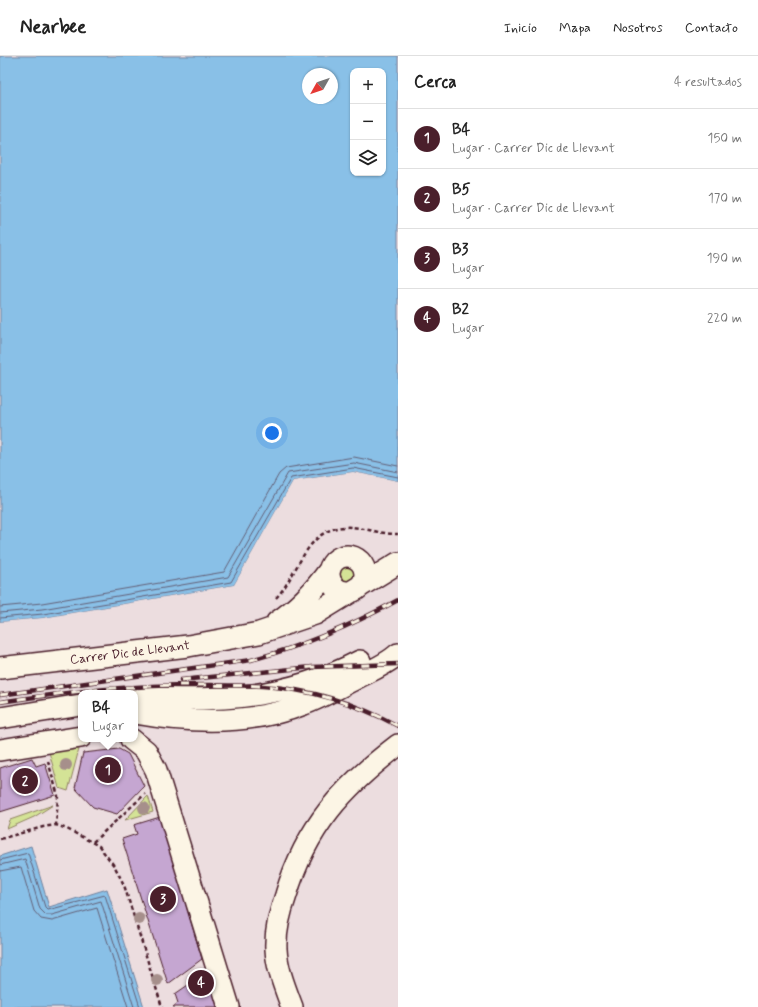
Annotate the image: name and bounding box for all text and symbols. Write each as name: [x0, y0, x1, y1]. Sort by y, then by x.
text: Nearbee: [20, 15, 86, 40]
text: Inicio: [504, 19, 537, 37]
text: Mapa: [559, 19, 591, 37]
text: Nosotros: [613, 19, 663, 37]
text: Contacto: [685, 19, 738, 37]
north arrow: [302, 68, 338, 104]
map controls: [350, 68, 386, 176]
button: +: [350, 68, 386, 104]
text: Cerca: [414, 71, 457, 93]
text: 4 resultados: [674, 74, 742, 91]
button: −: [350, 104, 386, 140]
text: B4: [452, 120, 470, 140]
text: 1: [424, 130, 430, 147]
text: 150 m: [708, 130, 742, 147]
button: layers: [350, 140, 386, 176]
text: Lugar · Carrer Dic de Llevant: [452, 140, 615, 157]
text: B5: [452, 180, 471, 200]
text: 2: [424, 190, 430, 207]
text: 170 m: [708, 190, 742, 207]
text: Lugar · Carrer Dic de Llevant: [452, 200, 615, 217]
text: B3: [452, 240, 468, 260]
text: 3: [424, 250, 430, 267]
text: 190 m: [707, 250, 742, 267]
text: Lugar: [452, 260, 484, 277]
text: B2: [452, 300, 469, 320]
text: 4: [423, 310, 431, 327]
text: 220 m: [707, 310, 742, 327]
text: Lugar: [452, 320, 484, 337]
your location: [262, 423, 282, 443]
street label: Carrer Dic de Llevant: [69, 637, 191, 669]
popup: [78, 690, 138, 742]
text: B4: [92, 698, 110, 718]
text: Lugar: [92, 718, 124, 735]
pin: 1: [95, 755, 121, 785]
pin: 2: [12, 766, 38, 796]
pin: 3: [150, 884, 176, 914]
pin: 4: [188, 968, 214, 998]

